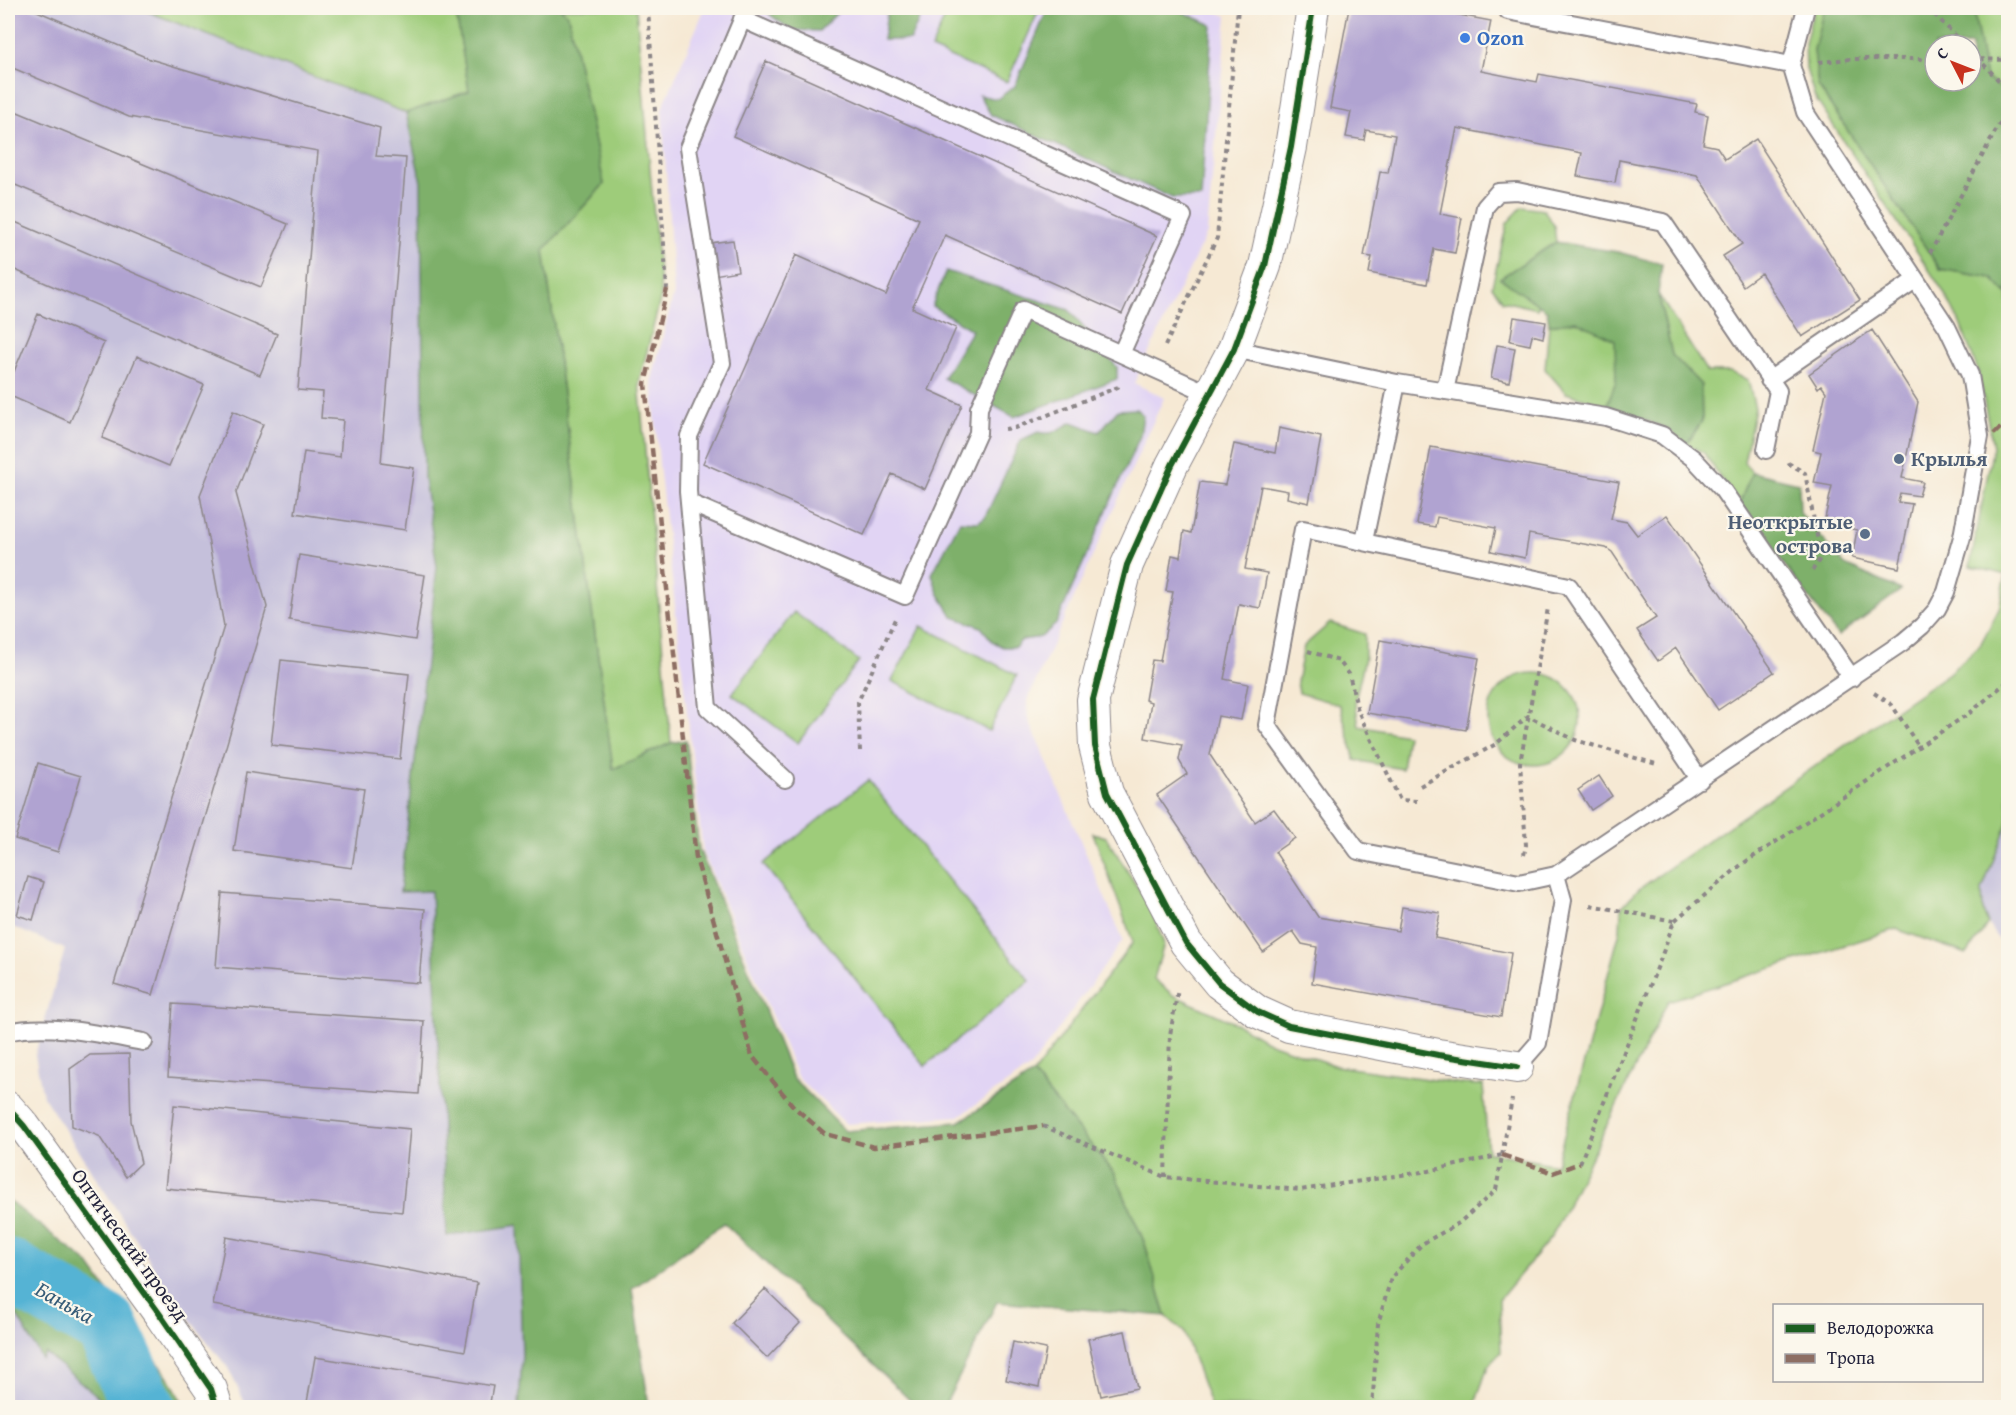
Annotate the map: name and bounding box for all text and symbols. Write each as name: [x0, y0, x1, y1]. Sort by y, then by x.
place label: Ozon: [1477, 22, 1524, 53]
marker: Ozon: [1458, 31, 1472, 45]
north arrow: [1923, 33, 1983, 93]
text: С: [1930, 42, 1954, 64]
place label: Крылья: [1911, 443, 1988, 474]
marker: Крылья: [1892, 452, 1906, 466]
place label: Неоткрытые острова: [1728, 506, 1853, 561]
marker: Неоткрытые острова: [1858, 527, 1872, 541]
street label: Оптический проезд: [64, 1162, 197, 1328]
water label: Банька: [30, 1273, 100, 1331]
legend: [1773, 1304, 1983, 1382]
text: Велодорожка: [1827, 1314, 1934, 1341]
text: Тропа: [1827, 1344, 1875, 1371]

